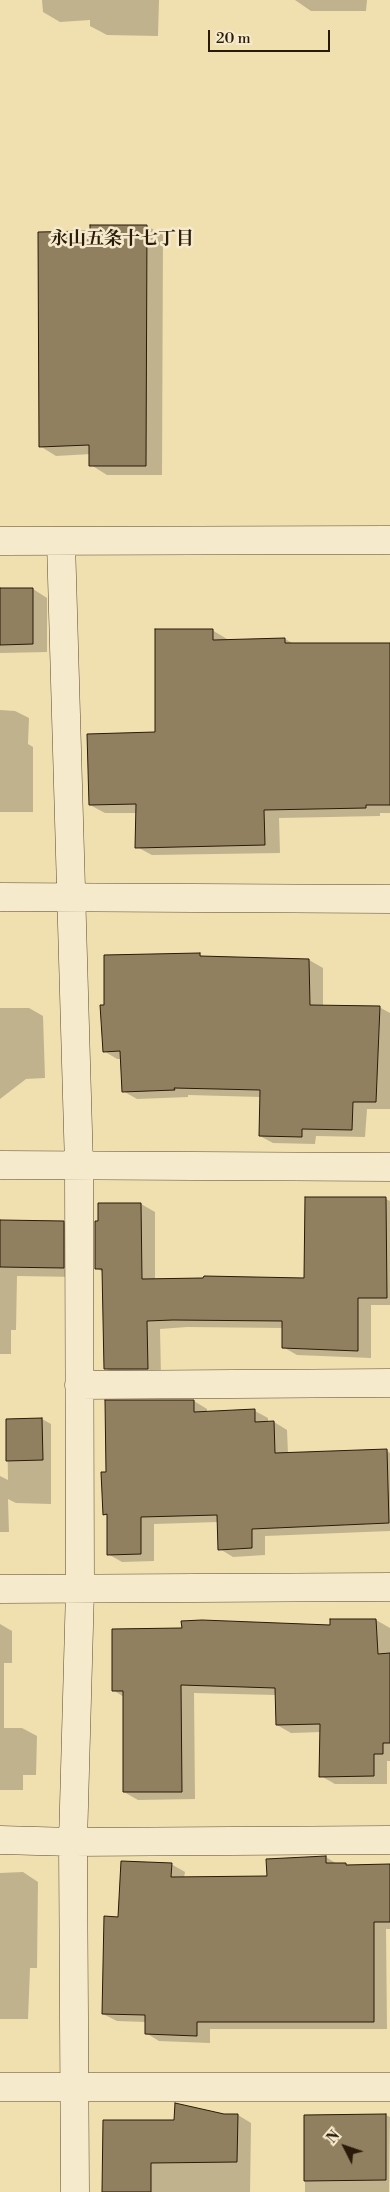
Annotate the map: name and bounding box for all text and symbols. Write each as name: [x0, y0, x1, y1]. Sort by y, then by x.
scale bar: [210, 20, 332, 52]
text: 20 m: [216, 29, 251, 48]
district label: 永山五条十七丁目: [50, 229, 194, 251]
north arrow: [320, 2122, 370, 2172]
text: N: [323, 2127, 344, 2147]

